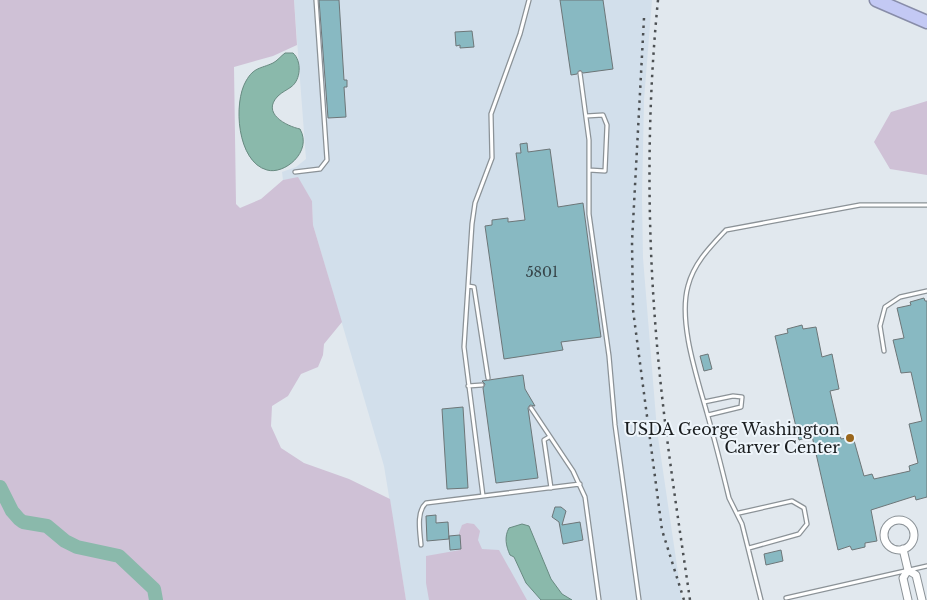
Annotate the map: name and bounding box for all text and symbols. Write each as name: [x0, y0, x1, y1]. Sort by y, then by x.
house number: 5801: [526, 263, 558, 281]
place label: USDA George Washington Carver Center: [624, 419, 840, 457]
marker: USDA George Washington Carver Center: [844, 432, 856, 444]

